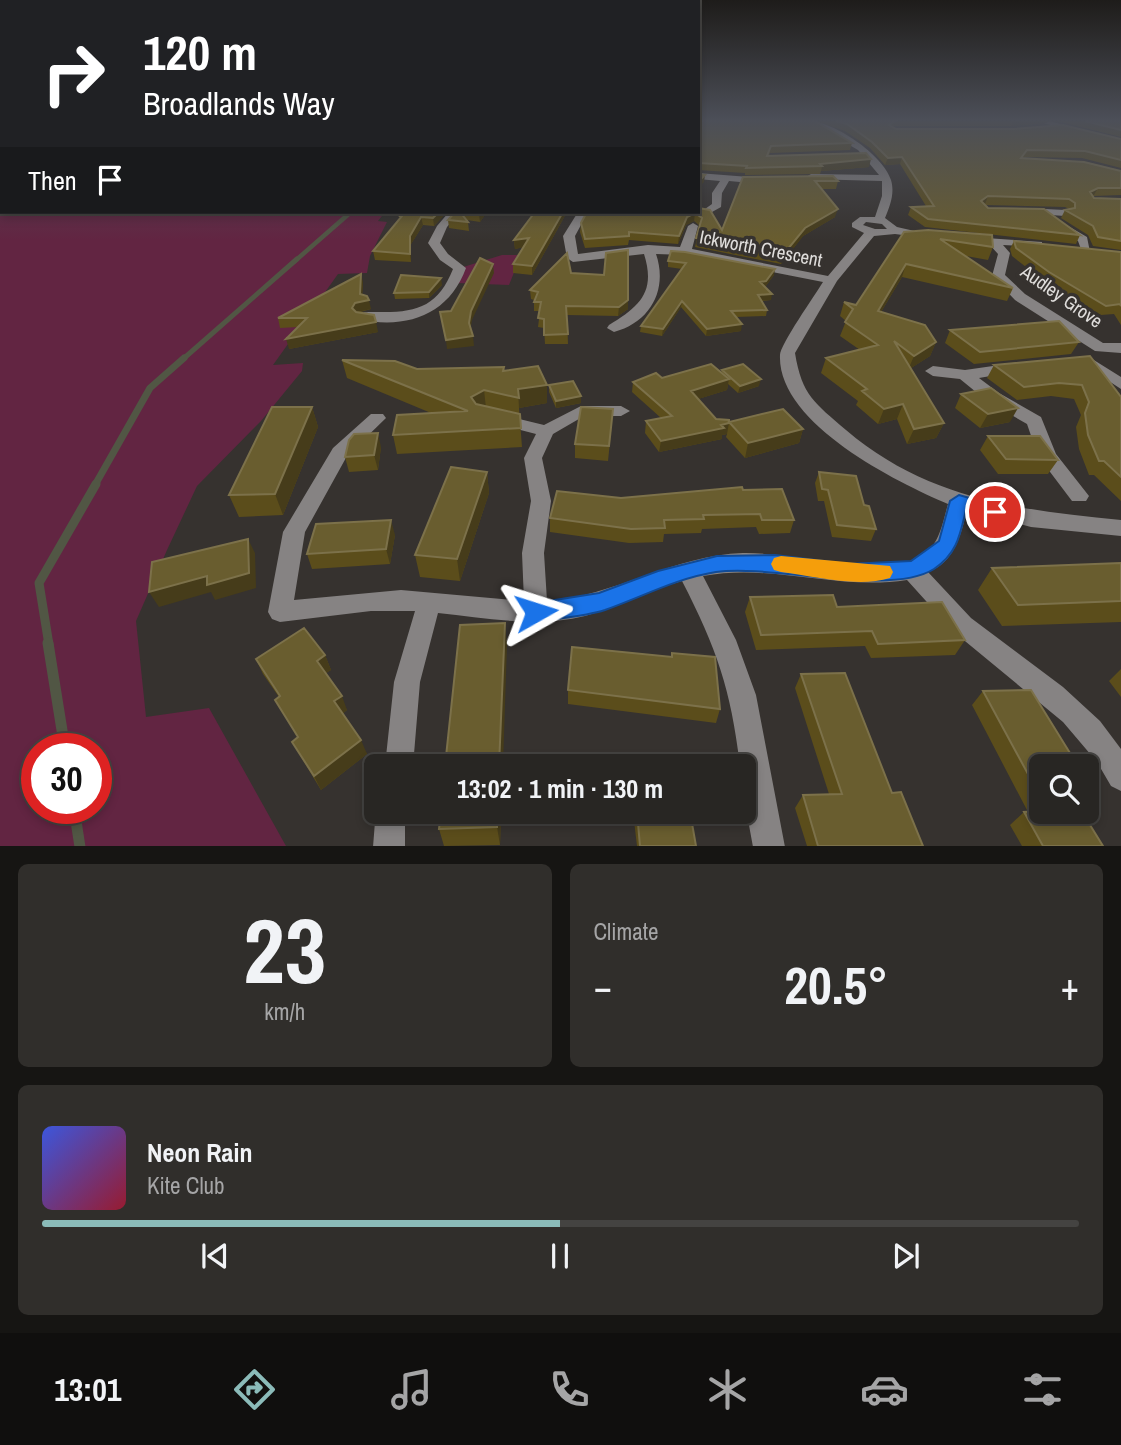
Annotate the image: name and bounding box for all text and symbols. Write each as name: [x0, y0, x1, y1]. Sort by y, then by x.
text: 120 m: [143, 19, 257, 85]
icon: right: [28, 28, 119, 119]
text: Broadlands Way: [143, 82, 335, 125]
icon: arrive: [91, 161, 129, 199]
text: Then: [28, 163, 77, 198]
street label: Ickworth Crescent: [697, 223, 825, 273]
street label: Audley Grove: [1015, 258, 1108, 334]
pin: [965, 482, 1025, 542]
icon: arrive: [976, 493, 1014, 531]
position arrow: [499, 575, 573, 649]
speed limit sign: 30: [21, 733, 112, 824]
map controls: [1029, 754, 1099, 824]
button: search: [1029, 754, 1099, 824]
text: 13:02 · 1 min · 130 m: [457, 771, 663, 806]
text: 23: [243, 889, 326, 1011]
text: Climate: [594, 916, 658, 947]
text: 20.5°: [784, 950, 888, 1020]
text: −: [594, 961, 612, 1012]
text: +: [1061, 961, 1079, 1012]
text: km/h: [264, 996, 305, 1027]
text: Neon Rain: [147, 1135, 252, 1170]
text: Kite Club: [147, 1170, 225, 1201]
icon: previous: [196, 1237, 234, 1275]
icon: pause: [541, 1237, 579, 1275]
icon: next: [887, 1237, 925, 1275]
icon: directions: [230, 1365, 279, 1414]
icon: music: [387, 1365, 436, 1414]
icon: phone: [545, 1365, 594, 1414]
icon: climate: [703, 1365, 752, 1414]
icon: car: [860, 1365, 909, 1414]
icon: filters: [1018, 1365, 1067, 1414]
text: 13:01: [54, 1368, 121, 1411]

